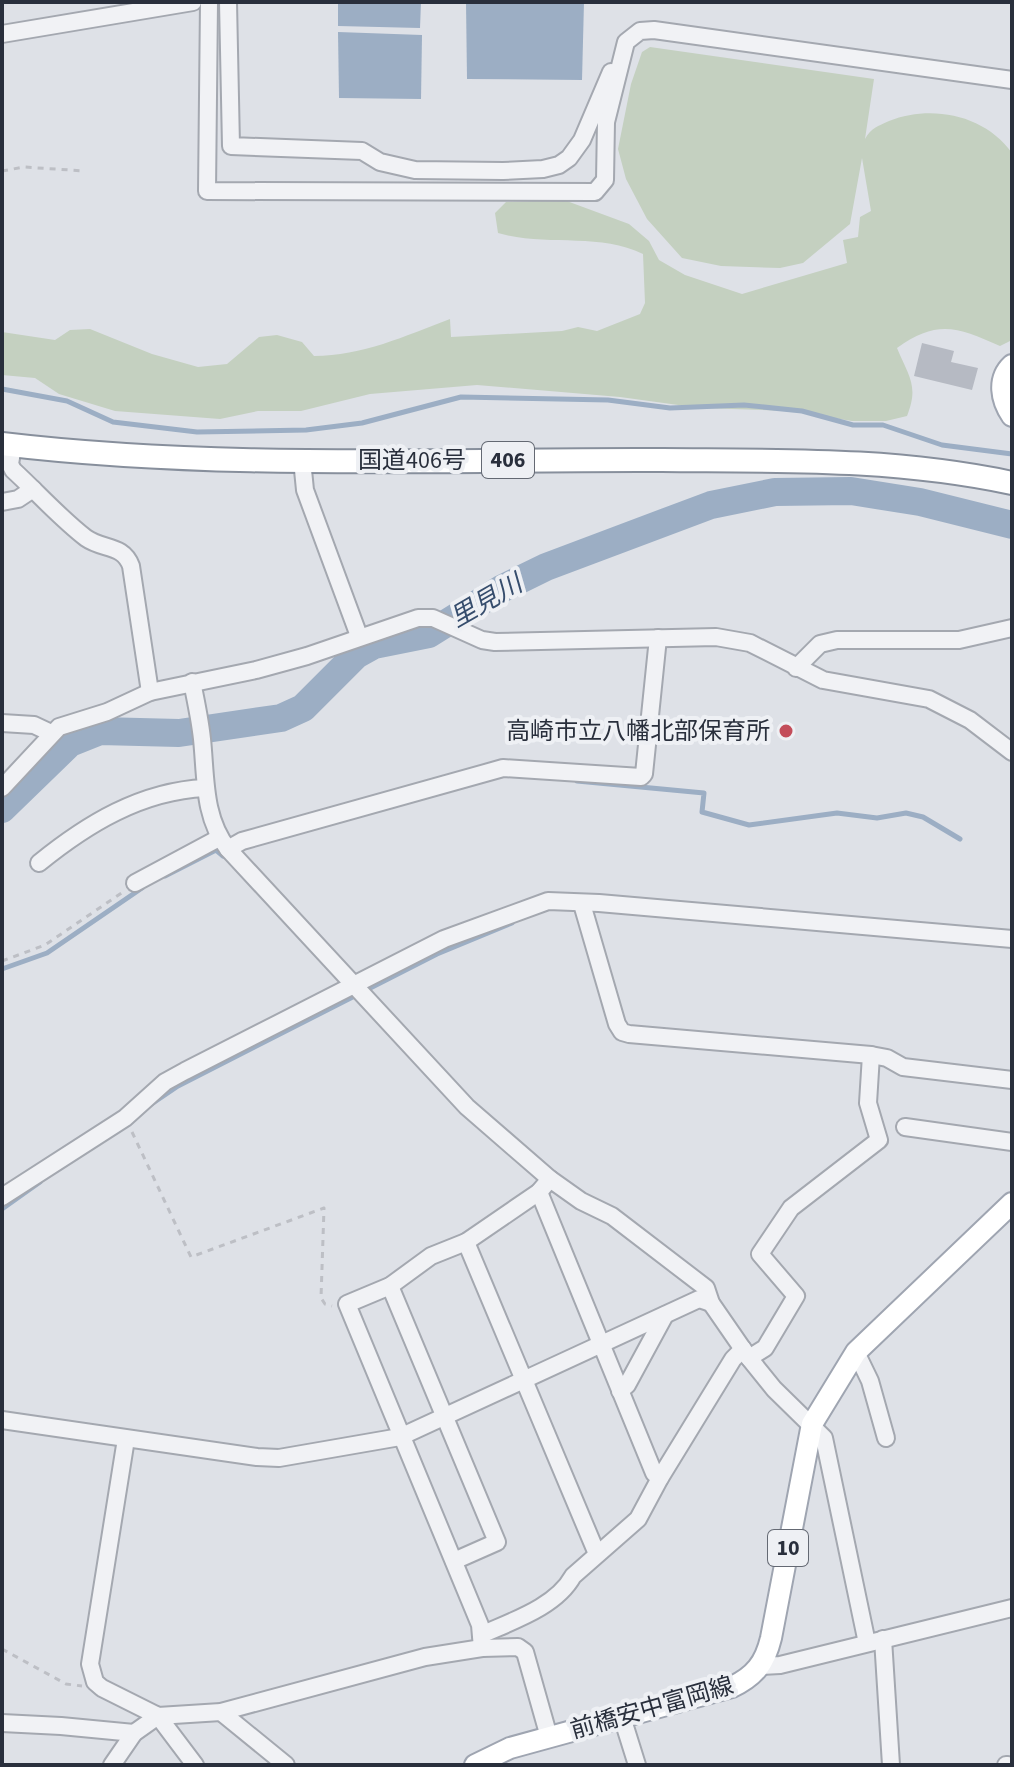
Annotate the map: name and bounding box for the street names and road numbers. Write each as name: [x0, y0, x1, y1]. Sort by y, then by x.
road number: 406: [482, 442, 534, 478]
street label: 国道406号: [358, 443, 466, 478]
road number: 10: [768, 1530, 808, 1566]
street label: 前橋安中富岡線: [566, 1668, 738, 1748]

